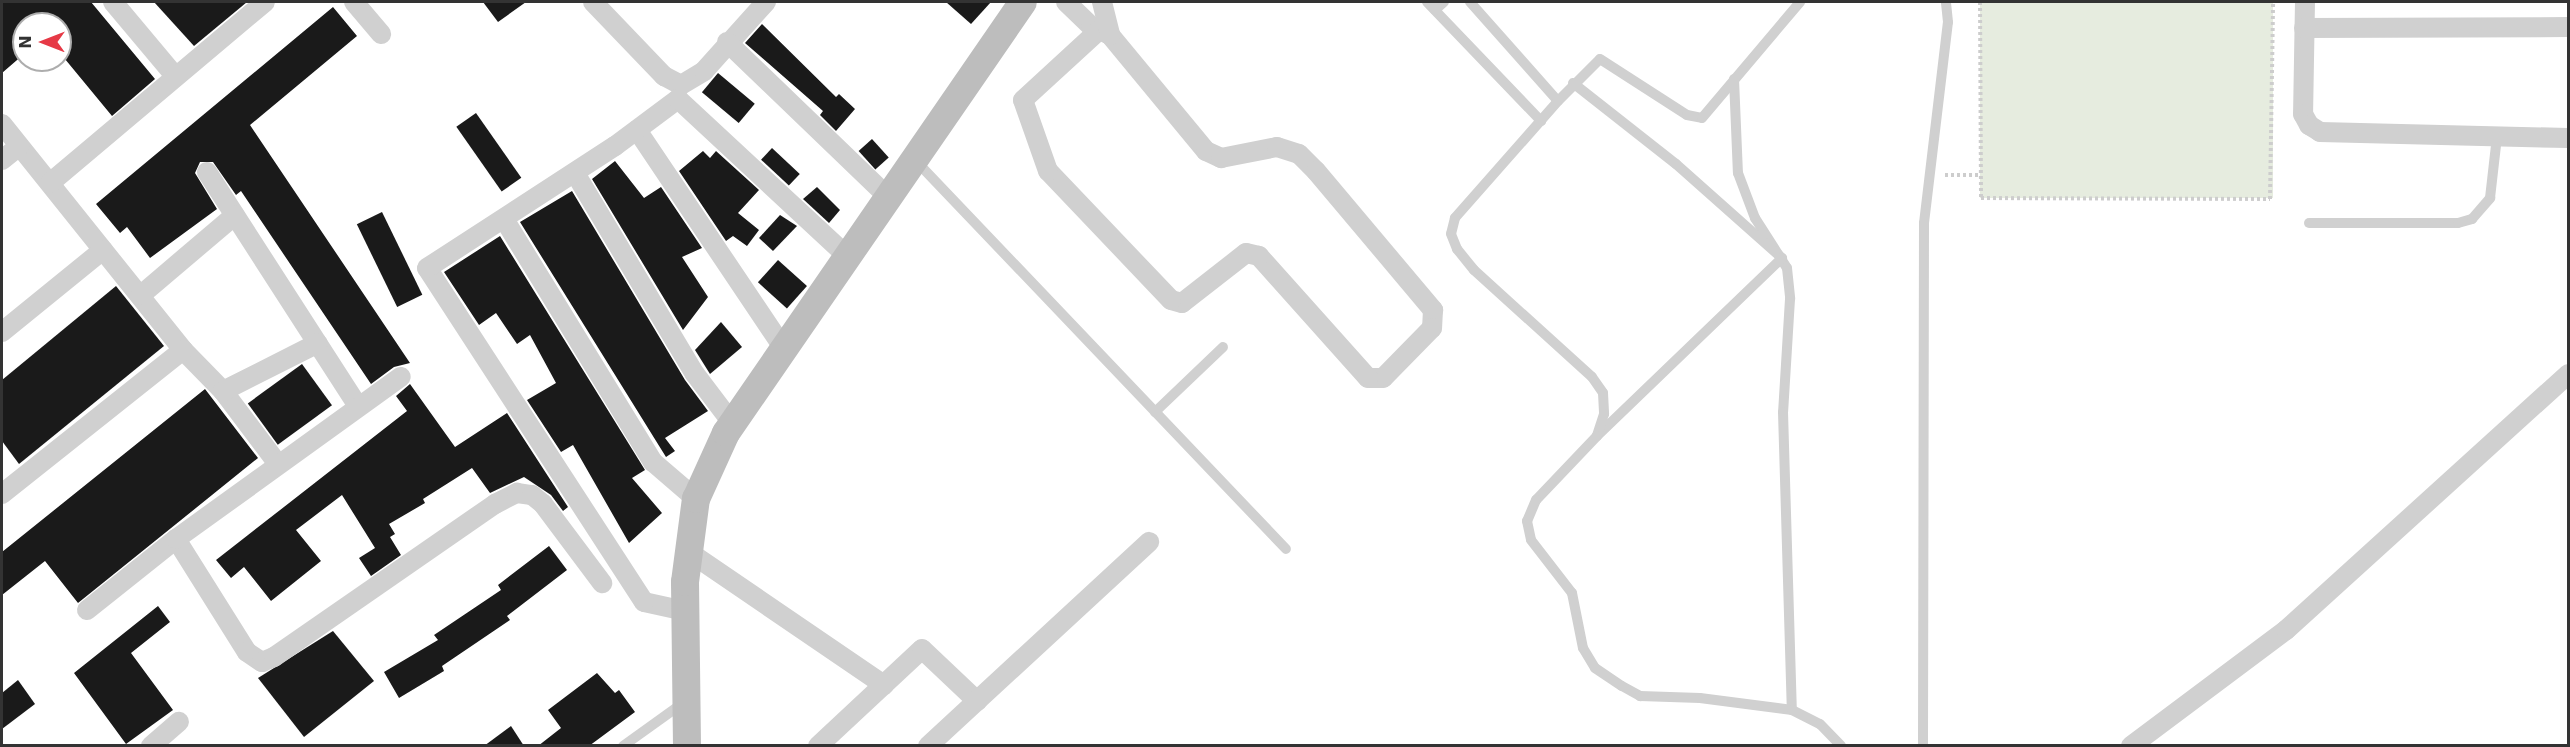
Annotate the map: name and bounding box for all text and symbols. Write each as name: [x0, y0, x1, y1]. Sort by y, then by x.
north arrow: [12, 12, 72, 72]
text: N: [16, 35, 35, 49]

